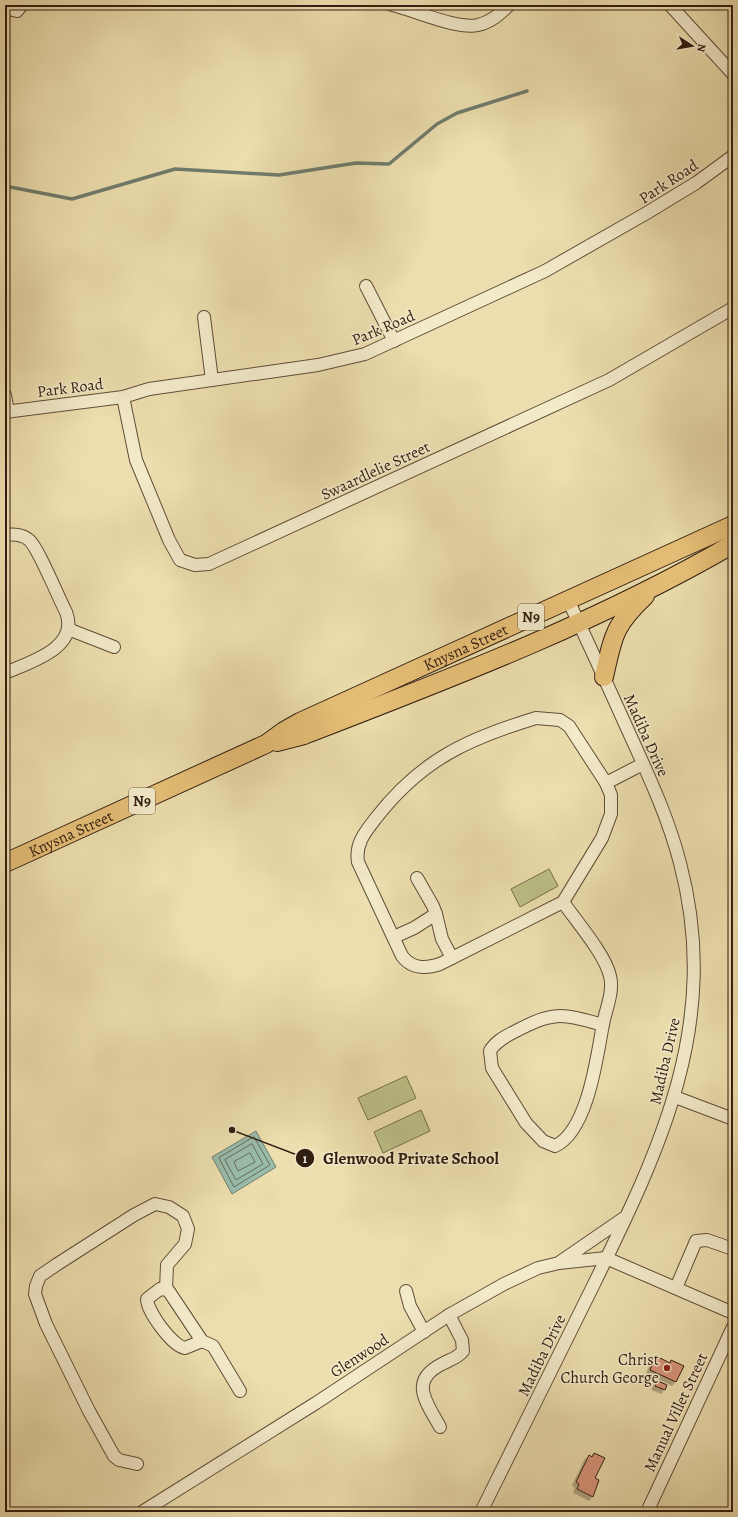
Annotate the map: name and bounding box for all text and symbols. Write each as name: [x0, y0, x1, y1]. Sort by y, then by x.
north arrow: [672, 26, 712, 66]
text: N: [693, 42, 709, 53]
street label: Park Road: [635, 154, 703, 209]
street label: Park Road: [348, 305, 419, 351]
street label: Park Road: [36, 373, 105, 403]
street label: Swaardlelie Street: [317, 436, 433, 506]
road number: N9: [518, 604, 544, 630]
street label: Knysna Street: [420, 619, 512, 677]
street label: Madiba Drive: [618, 690, 674, 780]
road number: N9: [129, 788, 155, 814]
street label: Knysna Street: [25, 805, 117, 863]
street label: Madiba Drive: [644, 1016, 686, 1107]
callout: Glenwood Private School: [295, 1144, 507, 1173]
text: Glenwood Private School: [323, 1147, 500, 1170]
text: 1: [303, 1151, 308, 1167]
street label: Madiba Drive: [513, 1311, 571, 1400]
street label: Glenwood: [326, 1329, 393, 1383]
place label: Christ Church George: [561, 1349, 659, 1389]
street label: Manual Villet Street: [639, 1349, 713, 1476]
marker: Christ Church George: [662, 1363, 672, 1373]

